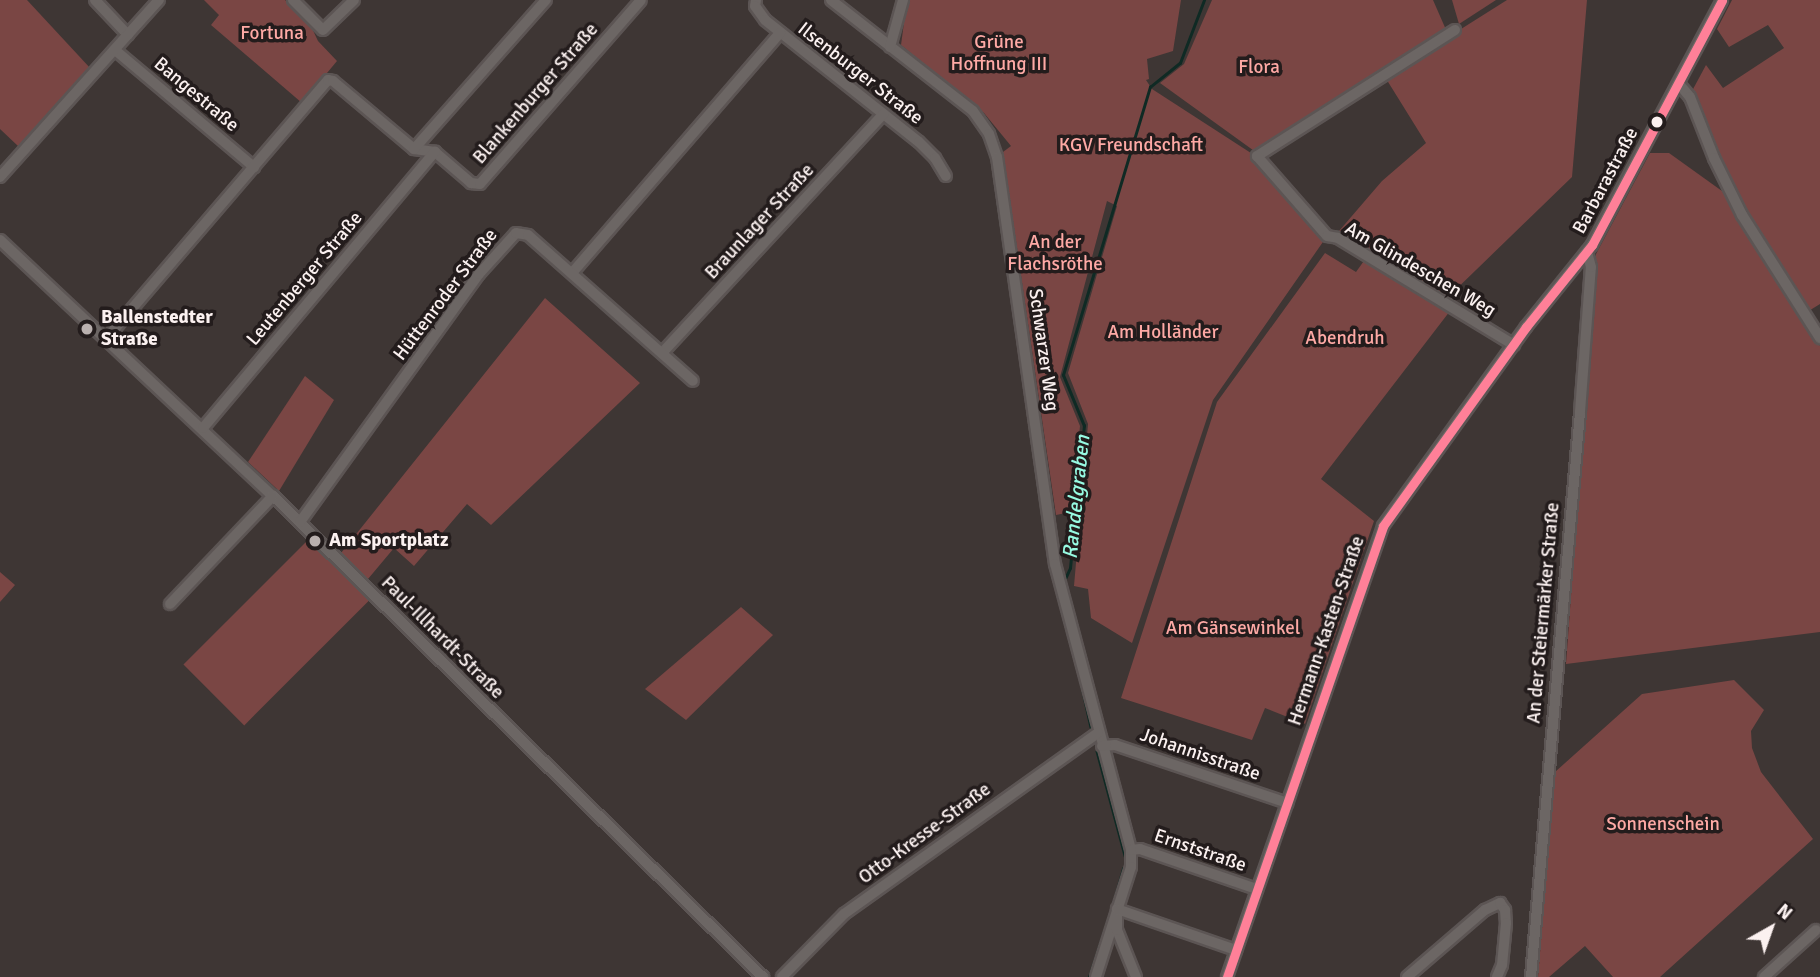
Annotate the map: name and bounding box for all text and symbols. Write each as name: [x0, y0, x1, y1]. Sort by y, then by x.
street label: Ilsenburger Straße: [793, 18, 927, 130]
street label: Blankenburger Straße: [469, 19, 603, 169]
park label: Fortuna: [240, 23, 304, 45]
park label: Grüne Hoffnung III: [951, 32, 1047, 76]
street label: Bangestraße: [149, 53, 243, 137]
park label: Flora: [1238, 57, 1280, 79]
unlabelled marker: [1650, 115, 1664, 129]
street label: Barbarastraße: [1568, 124, 1644, 238]
park label: KGV Freundschaft: [1059, 135, 1203, 157]
street label: Braunlager Straße: [701, 160, 819, 284]
street label: Leutenberger Straße: [242, 207, 368, 351]
street label: Am Glindeschen Weg: [1341, 218, 1499, 322]
street label: Hüttenroder Straße: [389, 225, 503, 365]
park label: An der Flachsröthe: [1007, 232, 1103, 276]
street label: Schwarzer Weg: [1023, 287, 1063, 413]
place label: Ballenstedter Straße: [101, 307, 213, 351]
marker: Ballenstedter Straße: [79, 321, 95, 337]
park label: Am Holländer: [1107, 322, 1219, 344]
park label: Abendruh: [1305, 328, 1385, 350]
water label: Randelgraben: [1057, 434, 1095, 560]
street label: An der Steiermärker Straße: [1523, 502, 1565, 724]
place label: Am Sportplatz: [329, 530, 449, 552]
marker: Am Sportplatz: [307, 533, 323, 549]
street label: Hermann-Kasten-Straße: [1284, 533, 1370, 729]
street label: Paul-Illhardt-Straße: [376, 572, 508, 704]
park label: Am Gänsewinkel: [1166, 618, 1300, 640]
street label: Johannisstraße: [1137, 724, 1263, 786]
street label: Otto-Kresse-Straße: [855, 778, 995, 890]
park label: Sonnenschein: [1606, 814, 1720, 836]
street label: Ernststraße: [1151, 825, 1249, 877]
north arrow: [1736, 893, 1806, 963]
text: N: [1772, 898, 1797, 925]

